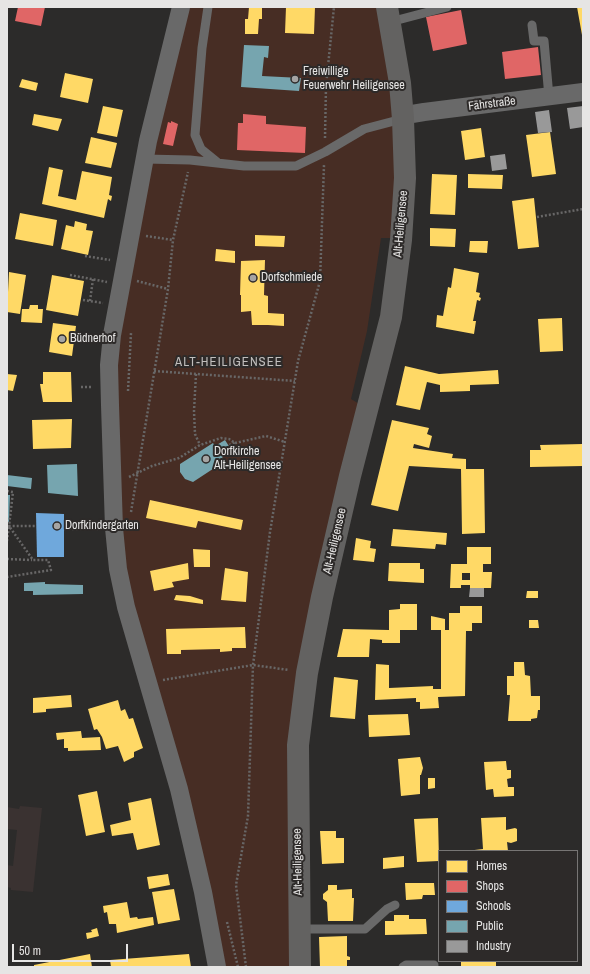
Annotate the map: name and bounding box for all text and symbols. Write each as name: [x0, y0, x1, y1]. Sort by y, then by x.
place label: Freiwillige Feuerwehr Heiligensee: [303, 65, 405, 93]
marker: Freiwillige Feuerwehr Heiligensee: [290, 74, 300, 84]
street label: Fährstraße: [467, 94, 517, 114]
street label: Alt-Heiligensee: [391, 190, 411, 258]
place label: Dorfschmiede: [261, 271, 322, 285]
marker: Dorfschmiede: [248, 273, 258, 283]
place label: Büdnerhof: [70, 332, 115, 346]
marker: Büdnerhof: [57, 334, 67, 344]
district label: ALT-HEILIGENSEE: [175, 355, 283, 371]
place label: Dorfkirche Alt-Heiligensee: [214, 445, 281, 473]
marker: Dorfkirche Alt-Heiligensee: [201, 454, 211, 464]
street label: Alt-Heiligensee: [320, 507, 350, 575]
place label: Dorfkindergarten: [65, 519, 139, 533]
marker: Dorfkindergarten: [52, 521, 62, 531]
street label: Alt-Heiligensee: [290, 828, 306, 896]
legend: [438, 850, 578, 962]
text: Homes: [476, 858, 507, 874]
text: Shops: [476, 878, 504, 894]
text: Schools: [476, 898, 511, 914]
text: Public: [476, 918, 503, 934]
scale bar: [14, 936, 130, 962]
text: Industry: [476, 938, 511, 954]
text: 50 m: [19, 943, 41, 959]

